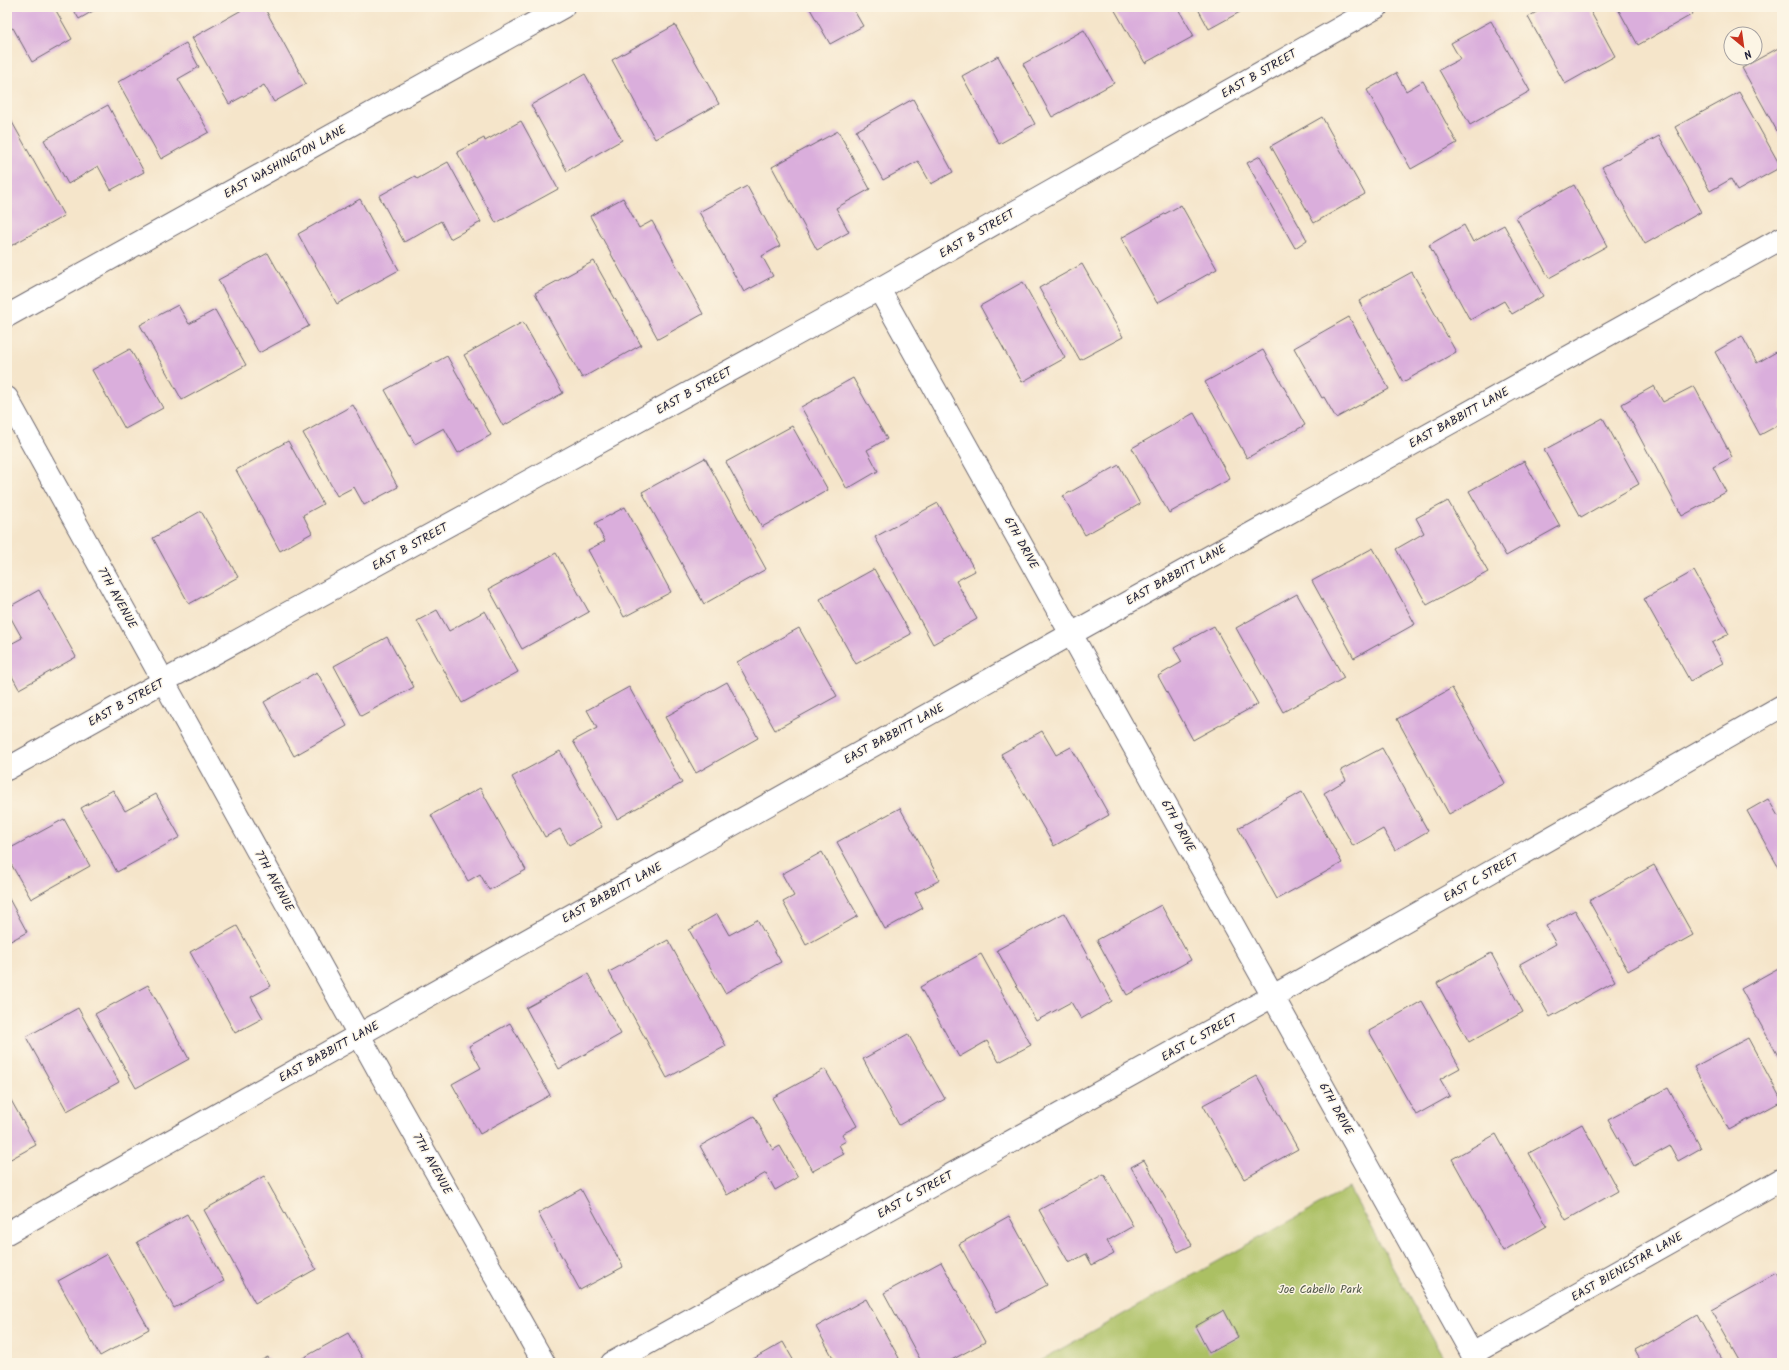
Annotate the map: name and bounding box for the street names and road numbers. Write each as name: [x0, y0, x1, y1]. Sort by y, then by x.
street label: EAST B STREET: [1218, 44, 1302, 103]
street label: EAST WASHINGTON LANE: [220, 120, 351, 204]
street label: EAST B STREET: [936, 204, 1020, 263]
street label: EAST B STREET: [652, 361, 737, 420]
street label: EAST BABBITT LANE: [1405, 382, 1514, 454]
street label: 6TH DRIVE: [999, 513, 1044, 574]
street label: EAST B STREET: [368, 517, 453, 576]
street label: EAST BABBITT LANE: [1122, 539, 1231, 611]
street label: 7TH AVENUE: [92, 564, 142, 633]
street label: EAST B STREET: [84, 673, 169, 732]
street label: EAST BABBITT LANE: [840, 698, 949, 770]
street label: 6TH DRIVE: [1156, 796, 1201, 857]
street label: 7TH AVENUE: [249, 847, 299, 916]
street label: EAST C STREET: [1440, 848, 1524, 907]
street label: EAST BABBITT LANE: [558, 857, 667, 929]
street label: EAST C STREET: [1158, 1009, 1242, 1067]
street label: EAST BABBITT LANE: [275, 1016, 384, 1088]
street label: 6TH DRIVE: [1314, 1079, 1359, 1140]
street label: 7TH AVENUE: [407, 1130, 457, 1199]
street label: EAST C STREET: [874, 1166, 958, 1224]
street label: EAST BIENESTAR LANE: [1568, 1227, 1687, 1307]

